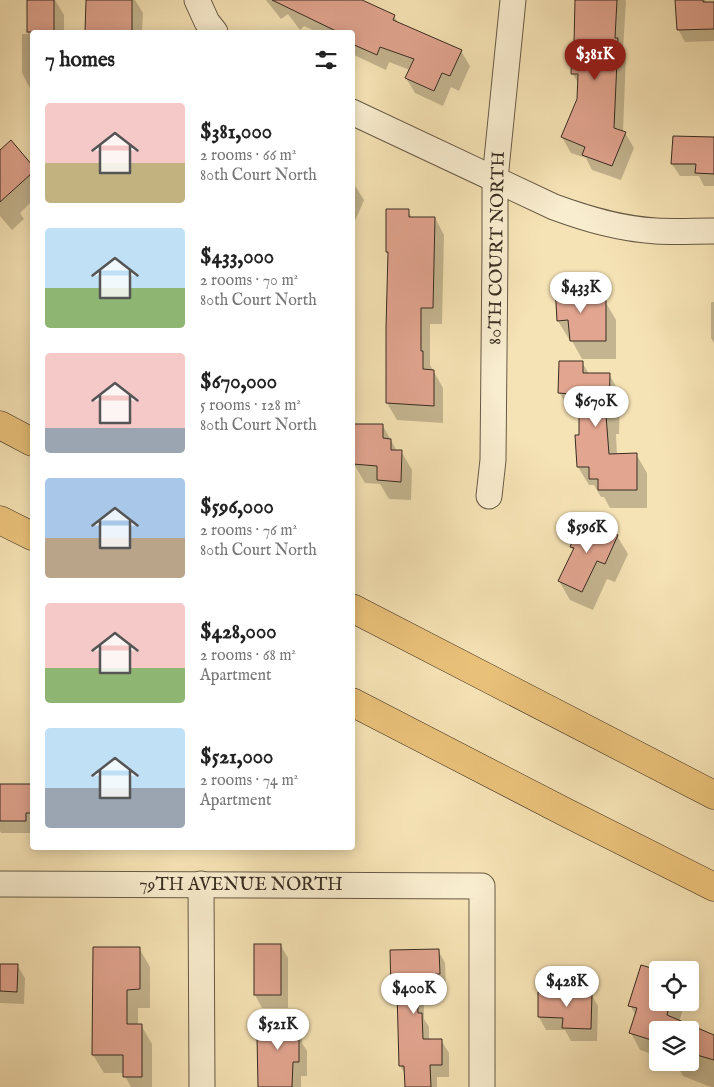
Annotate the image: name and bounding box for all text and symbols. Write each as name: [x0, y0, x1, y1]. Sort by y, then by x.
pin: $381K: [560, 38, 630, 81]
text: $381K: [576, 45, 614, 65]
icon: filters: [312, 46, 340, 74]
text: 7 homes: [45, 47, 115, 74]
text: $381,000: [200, 119, 272, 146]
icon: home: [85, 123, 145, 183]
text: 2 rooms · 66 m²: [200, 146, 296, 166]
street label: 80TH COURT NORTH: [484, 151, 511, 345]
text: 80th Court North: [200, 166, 317, 186]
text: $433,000: [200, 244, 274, 271]
icon: home: [85, 248, 145, 308]
text: 2 rooms · 70 m²: [200, 271, 298, 291]
pin: $433K: [546, 272, 616, 314]
text: $433K: [561, 278, 601, 298]
text: 80th Court North: [200, 291, 317, 311]
text: $670,000: [200, 369, 277, 396]
icon: home: [85, 373, 145, 433]
pin: $670K: [561, 386, 631, 428]
text: $670K: [575, 392, 617, 412]
text: 5 rooms · 128 m²: [200, 396, 301, 416]
text: 80th Court North: [200, 416, 317, 436]
text: $596,000: [200, 494, 274, 521]
icon: home: [85, 498, 145, 558]
pin: $596K: [552, 512, 622, 554]
text: $596K: [567, 518, 607, 538]
text: 2 rooms · 76 m²: [200, 521, 297, 541]
text: 80th Court North: [200, 541, 317, 561]
text: $428,000: [200, 619, 277, 646]
icon: home: [85, 623, 145, 683]
text: 2 rooms · 68 m²: [200, 646, 296, 666]
text: Apartment: [200, 666, 271, 686]
text: $521,000: [200, 744, 273, 771]
icon: home: [85, 748, 145, 808]
text: 2 rooms · 74 m²: [200, 771, 298, 791]
text: Apartment: [200, 791, 271, 811]
street label: 79TH AVENUE NORTH: [139, 874, 343, 897]
map controls: [649, 961, 699, 1071]
button: locate: [649, 961, 699, 1011]
pin: $428K: [532, 966, 602, 1008]
pin: $400K: [379, 972, 449, 1015]
text: $428K: [546, 972, 588, 992]
text: $400K: [392, 979, 436, 999]
pin: $521K: [243, 1008, 313, 1051]
text: $521K: [258, 1015, 298, 1035]
button: layers: [649, 1021, 699, 1071]

